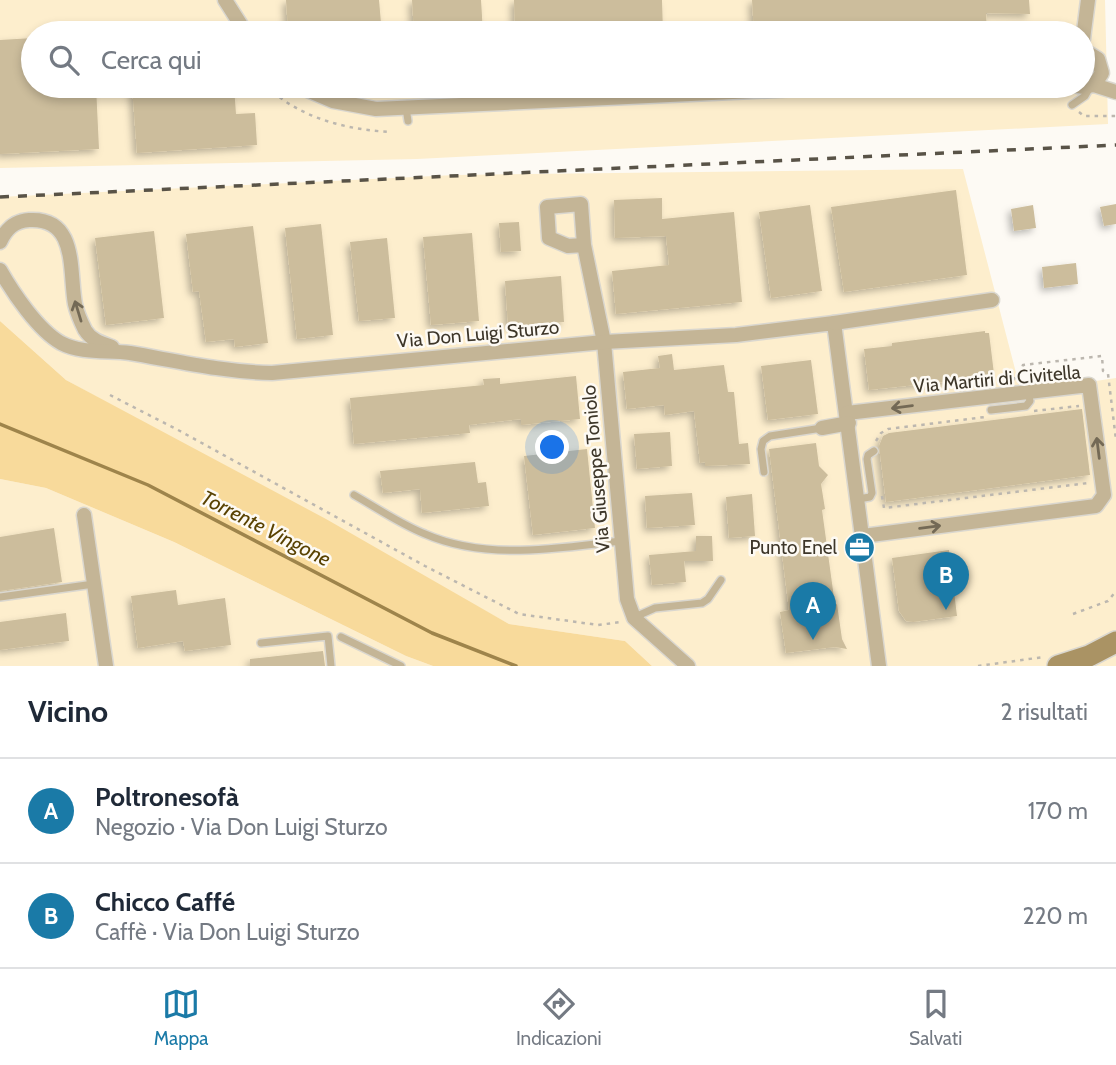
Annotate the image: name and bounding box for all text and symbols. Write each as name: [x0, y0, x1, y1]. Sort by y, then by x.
search box: [21, 21, 1095, 98]
icon: search: [45, 41, 83, 79]
text: Cerca qui: [101, 44, 202, 76]
one-way arrow: [71, 301, 84, 323]
street label: Via Don Luigi Sturzo: [396, 315, 560, 353]
street label: Via Martiri di Civitella: [912, 360, 1082, 398]
street label: Via Giuseppe Toniolo: [577, 384, 615, 554]
one-way arrow: [891, 400, 914, 413]
your location: [535, 430, 569, 464]
one-way arrow: [1091, 437, 1104, 460]
water label: Torrente Vingone: [197, 485, 335, 572]
one-way arrow: [918, 520, 941, 533]
office icon: Punto Enel: [843, 530, 877, 564]
place label: Punto Enel: [750, 536, 838, 559]
pin: B: [923, 552, 969, 610]
pin: A: [790, 582, 836, 640]
text: Vicino: [28, 693, 108, 730]
text: 2 risultati: [1001, 698, 1088, 726]
text: Poltronesofà: [95, 781, 239, 813]
text: A: [44, 797, 58, 825]
text: 170 m: [1028, 797, 1088, 825]
text: Negozio · Via Don Luigi Sturzo: [95, 813, 388, 841]
text: Chicco Caffé: [95, 886, 235, 918]
text: B: [44, 902, 58, 930]
text: 220 m: [1022, 902, 1088, 930]
text: Caffè · Via Don Luigi Sturzo: [95, 918, 360, 946]
tab: Mappa: [154, 985, 208, 1050]
tab: Indicazioni: [516, 985, 602, 1050]
tab: Salvati: [909, 985, 962, 1050]

